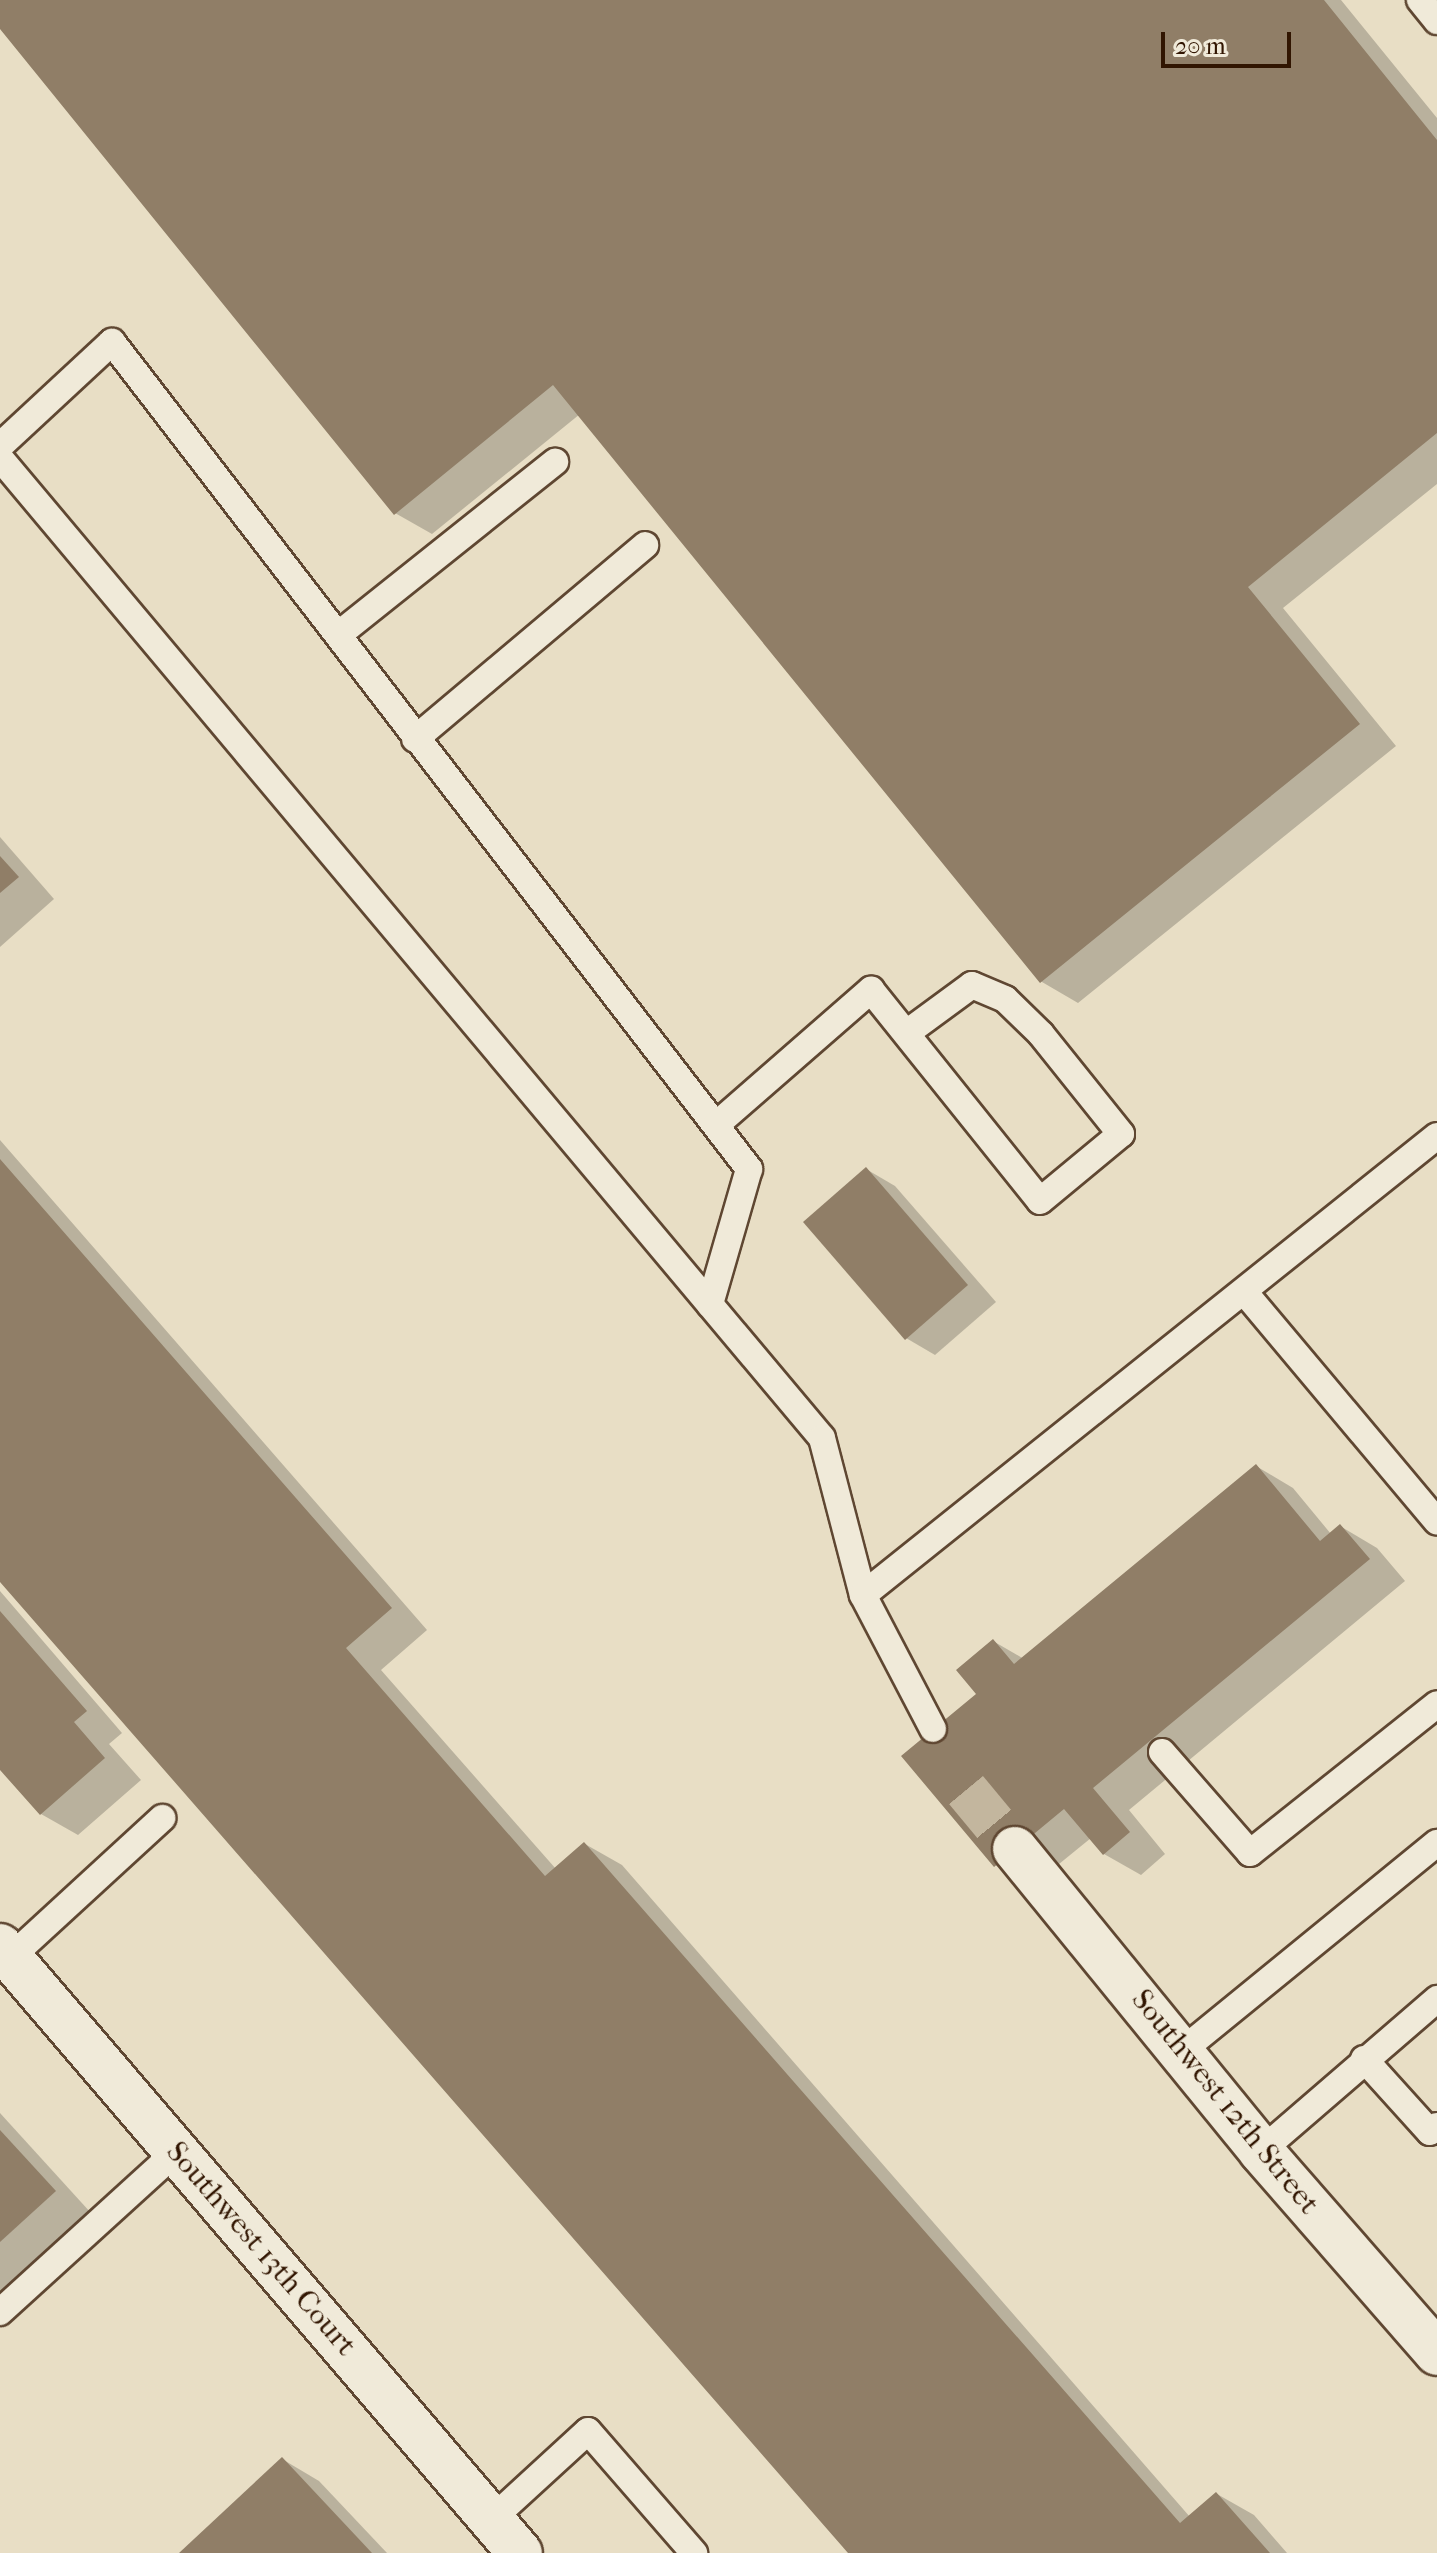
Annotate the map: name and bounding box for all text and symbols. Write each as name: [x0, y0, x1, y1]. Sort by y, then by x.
scale bar: [1165, 16, 1295, 66]
text: 20 m: [1175, 32, 1226, 60]
street label: Southwest 12th Street: [1123, 1983, 1327, 2221]
street label: Southwest 13th Court: [158, 2135, 364, 2363]

